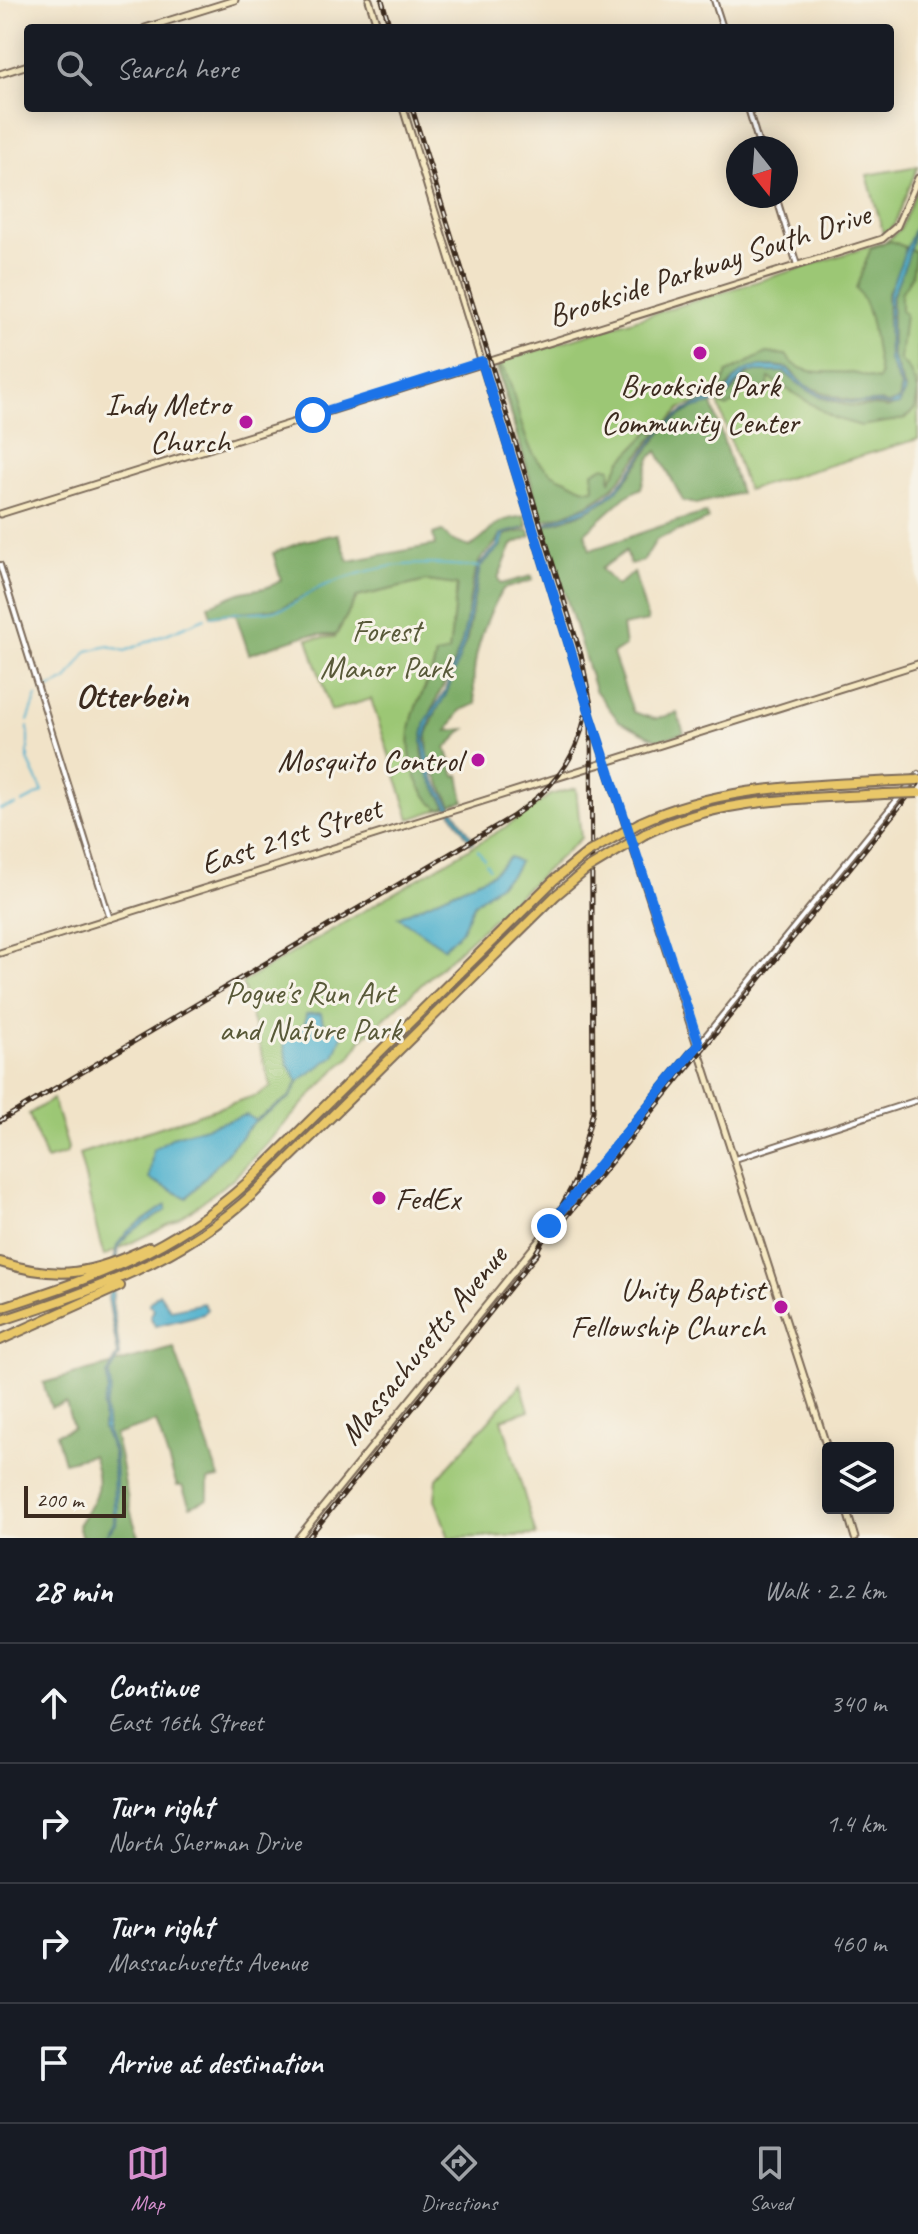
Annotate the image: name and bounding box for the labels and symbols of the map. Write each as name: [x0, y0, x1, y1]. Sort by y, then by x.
north arrow: [726, 136, 798, 208]
street label: Brookside Parkway South Drive: [543, 193, 878, 336]
marker: Brookside Park Community Center: [691, 344, 709, 362]
place label: Brookside Park Community Center: [601, 365, 801, 443]
place label: Indy Metro Church: [105, 384, 234, 462]
route start: [295, 397, 331, 433]
marker: Indy Metro Church: [237, 413, 255, 431]
park label: Forest Manor Park: [320, 610, 454, 688]
district label: Otterbein: [76, 674, 190, 717]
place label: Mosquito Control: [278, 740, 468, 781]
marker: Mosquito Control: [469, 751, 487, 769]
street label: East 21st Street: [196, 787, 390, 884]
park label: Pogue's Run Art and Nature Park: [219, 972, 403, 1050]
place label: FedEx: [395, 1178, 463, 1219]
marker: FedEx: [370, 1189, 388, 1207]
route end: [531, 1208, 567, 1244]
street label: Massachusetts Avenue: [330, 1235, 518, 1453]
place label: Unity Baptist Fellowship Church: [570, 1269, 768, 1347]
marker: Unity Baptist Fellowship Church: [772, 1298, 790, 1316]
scale bar: [24, 1482, 126, 1518]

